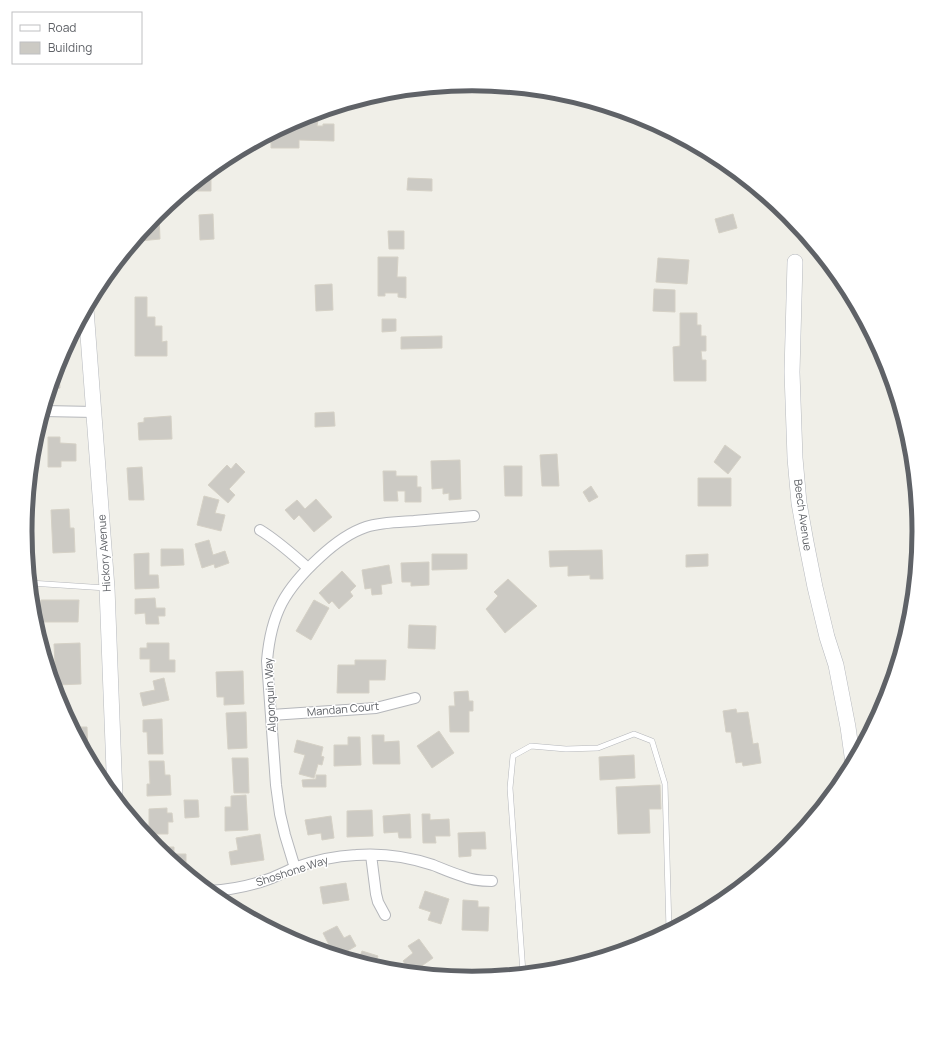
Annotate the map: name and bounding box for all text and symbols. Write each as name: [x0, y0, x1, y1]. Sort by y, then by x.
legend: [12, 12, 142, 64]
text: Road: [48, 19, 76, 36]
text: Building: [48, 39, 92, 56]
street label: Beech Avenue: [791, 478, 816, 552]
street label: Hickory Avenue: [93, 513, 114, 592]
street label: Algonquin Way: [260, 657, 279, 733]
street label: Mandan Court: [306, 698, 380, 719]
street label: Shoshone Way: [254, 852, 330, 889]

